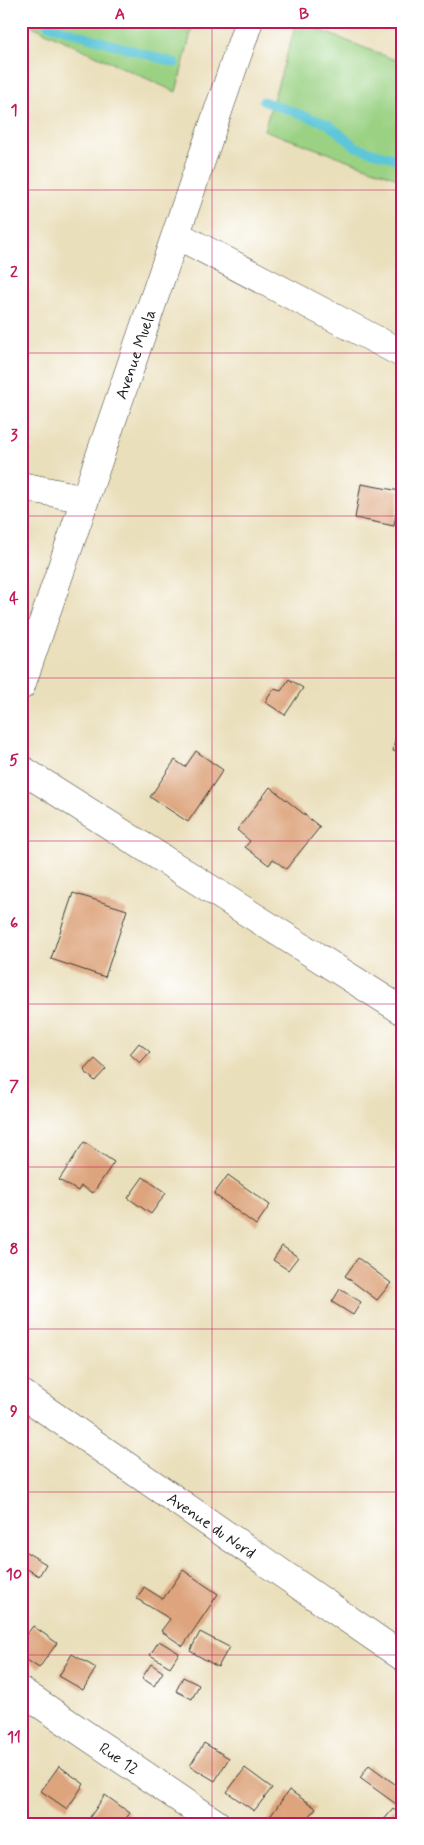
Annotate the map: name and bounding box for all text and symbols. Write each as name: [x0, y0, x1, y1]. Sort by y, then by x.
text: A: [115, 4, 125, 25]
text: B: [299, 4, 309, 25]
text: 1: [10, 100, 18, 121]
text: 2: [10, 262, 18, 283]
street label: Avenue Muela: [111, 307, 161, 402]
text: 3: [10, 425, 18, 446]
text: 4: [9, 588, 19, 609]
text: 5: [9, 750, 19, 771]
text: 6: [10, 913, 18, 934]
text: 7: [9, 1076, 19, 1097]
text: 8: [9, 1239, 19, 1260]
text: 9: [10, 1401, 18, 1422]
street label: Avenue du Nord: [163, 1488, 259, 1564]
text: 10: [6, 1564, 22, 1585]
text: 11: [7, 1727, 21, 1748]
street label: Rue 12: [95, 1738, 143, 1780]

